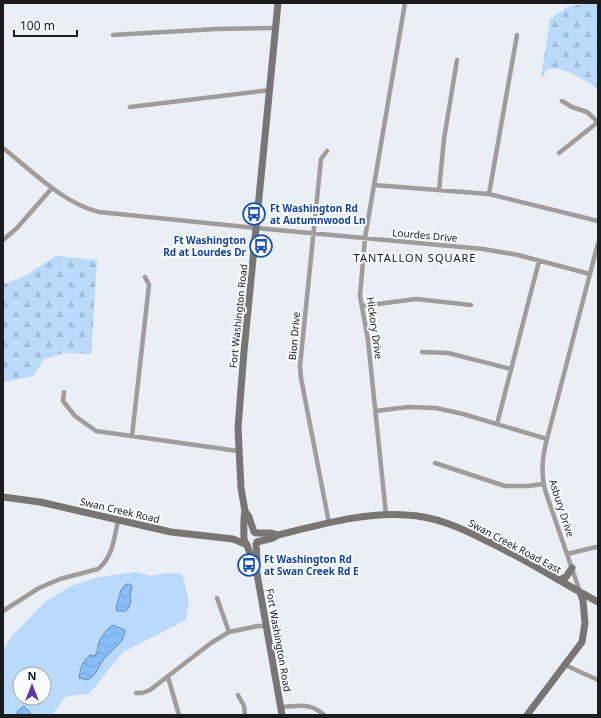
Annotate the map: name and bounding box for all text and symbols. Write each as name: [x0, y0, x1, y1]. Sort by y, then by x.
scale bar: [14, 12, 77, 38]
text: 100 m: [20, 17, 55, 34]
bus stop icon: Ft Washington Rd at Autumnwood Ln: [241, 201, 267, 227]
place label: Ft Washington Rd at Autumnwood Ln: [270, 201, 366, 227]
street label: Lourdes Drive: [392, 225, 458, 245]
place label: Ft Washington Rd at Lourdes Dr: [163, 233, 247, 259]
bus stop icon: Ft Washington Rd at Lourdes Dr: [248, 233, 274, 259]
district label: TANTALLON SQUARE: [354, 250, 476, 265]
street label: Fort Washington Road: [226, 263, 250, 369]
street label: Hickory Drive: [364, 296, 386, 360]
street label: Bion Drive: [285, 311, 303, 361]
street label: Asbury Drive: [546, 477, 578, 539]
street label: Swan Creek Road: [79, 494, 161, 526]
street label: Swan Creek Road East: [466, 516, 564, 577]
bus stop icon: Ft Washington Rd at Swan Creek Rd E: [236, 552, 262, 578]
place label: Ft Washington Rd at Swan Creek Rd E: [264, 552, 359, 578]
street label: Fort Washington Road: [263, 587, 295, 693]
north arrow: [12, 666, 52, 706]
text: N: [28, 668, 36, 683]

